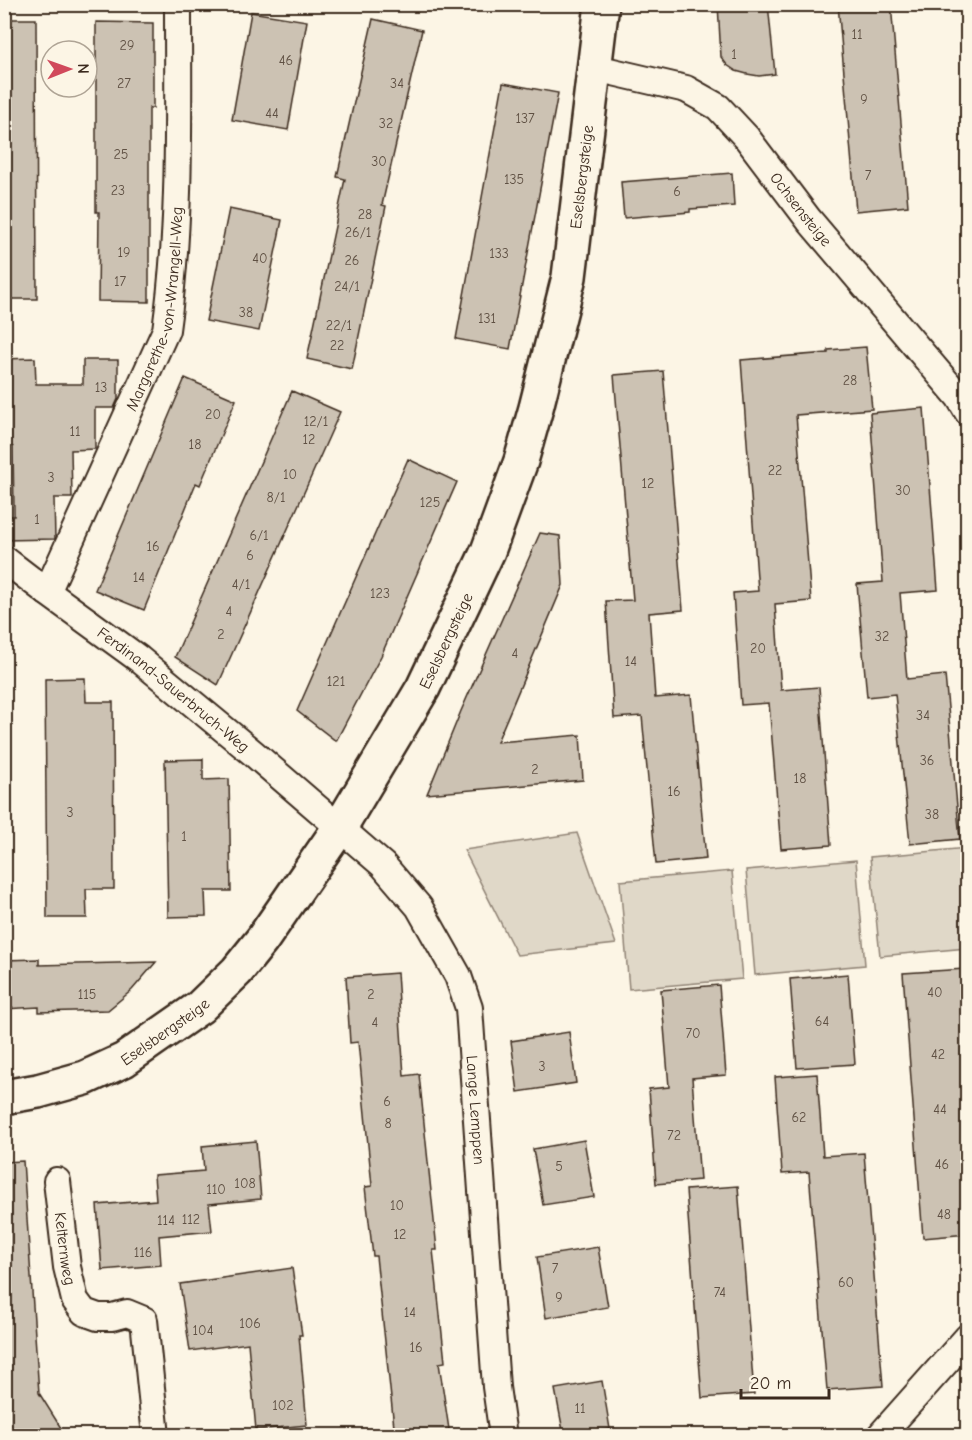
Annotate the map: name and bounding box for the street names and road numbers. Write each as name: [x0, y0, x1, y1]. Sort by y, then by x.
street label: Eselsbergsteige: [567, 124, 597, 230]
street label: Ochsensteige: [766, 169, 835, 250]
street label: Margarethe-von-Wrangell-Weg: [123, 206, 186, 414]
street label: Eselsbergsteige: [416, 590, 477, 692]
street label: Ferdinand-Sauerbruch-Weg: [94, 624, 253, 756]
street label: Eselsbergsteige: [117, 995, 214, 1070]
street label: Lange Lemppen: [462, 1055, 488, 1165]
street label: Kelternweg: [51, 1211, 79, 1287]

